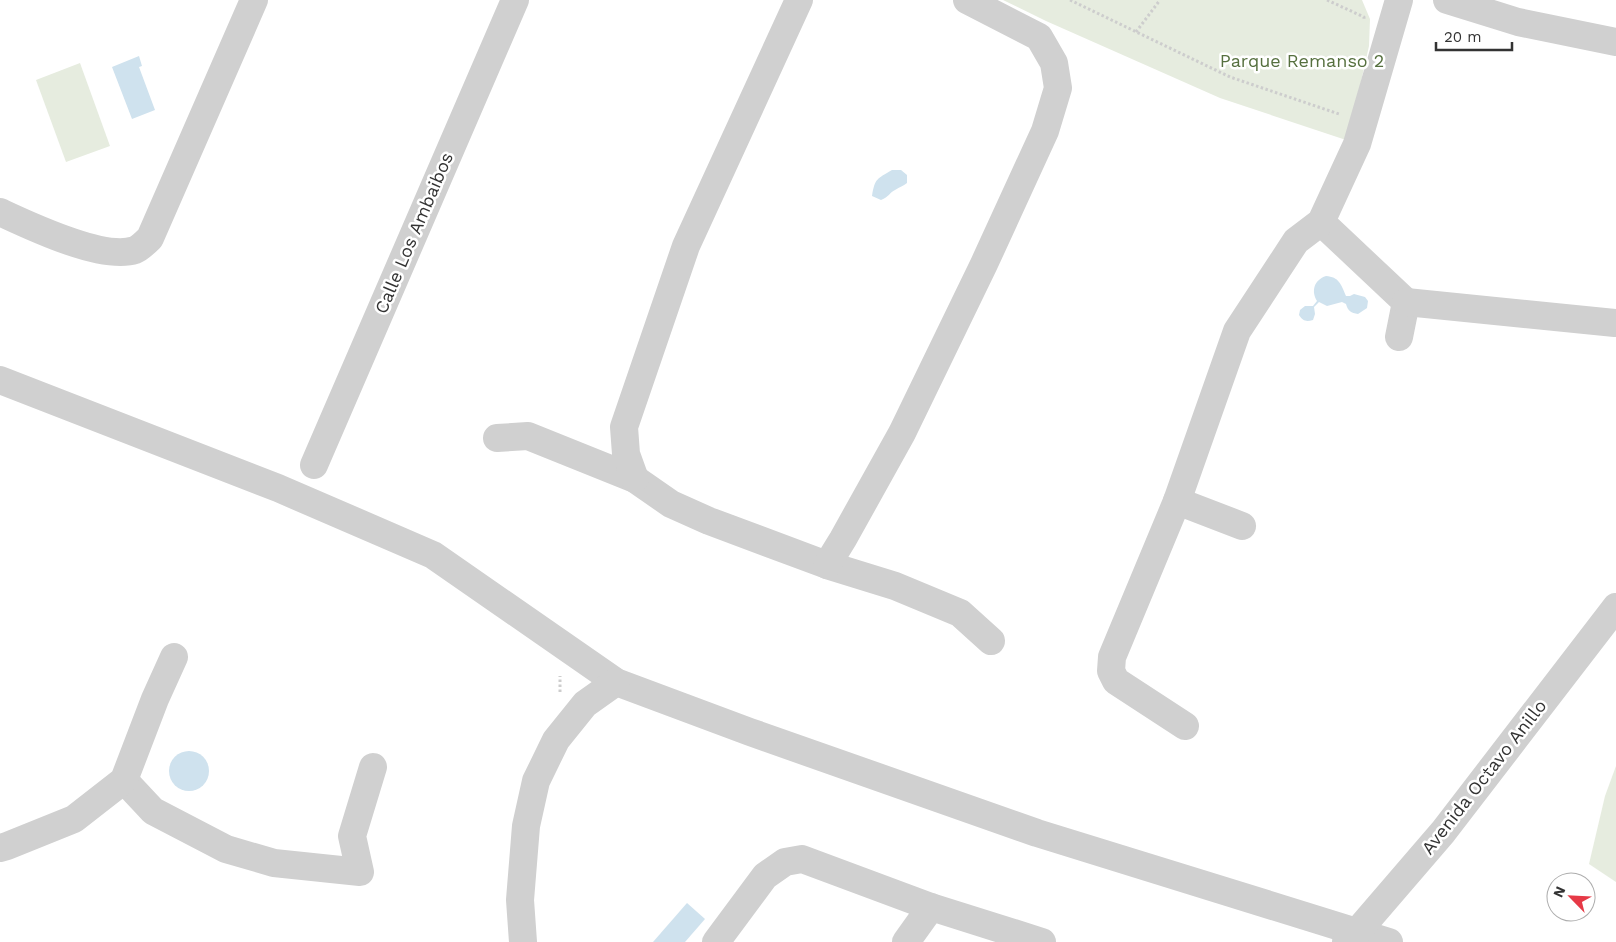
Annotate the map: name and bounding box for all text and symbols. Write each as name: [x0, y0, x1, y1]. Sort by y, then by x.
scale bar: [1436, 20, 1512, 52]
text: 20 m: [1444, 28, 1482, 46]
park label: Parque Remanso 2: [1220, 50, 1384, 71]
street label: Calle Los Ambaibos: [370, 149, 457, 317]
street label: Avenida Octavo Anillo: [1417, 695, 1550, 858]
north arrow: [1546, 872, 1596, 922]
text: N: [1550, 884, 1569, 900]

